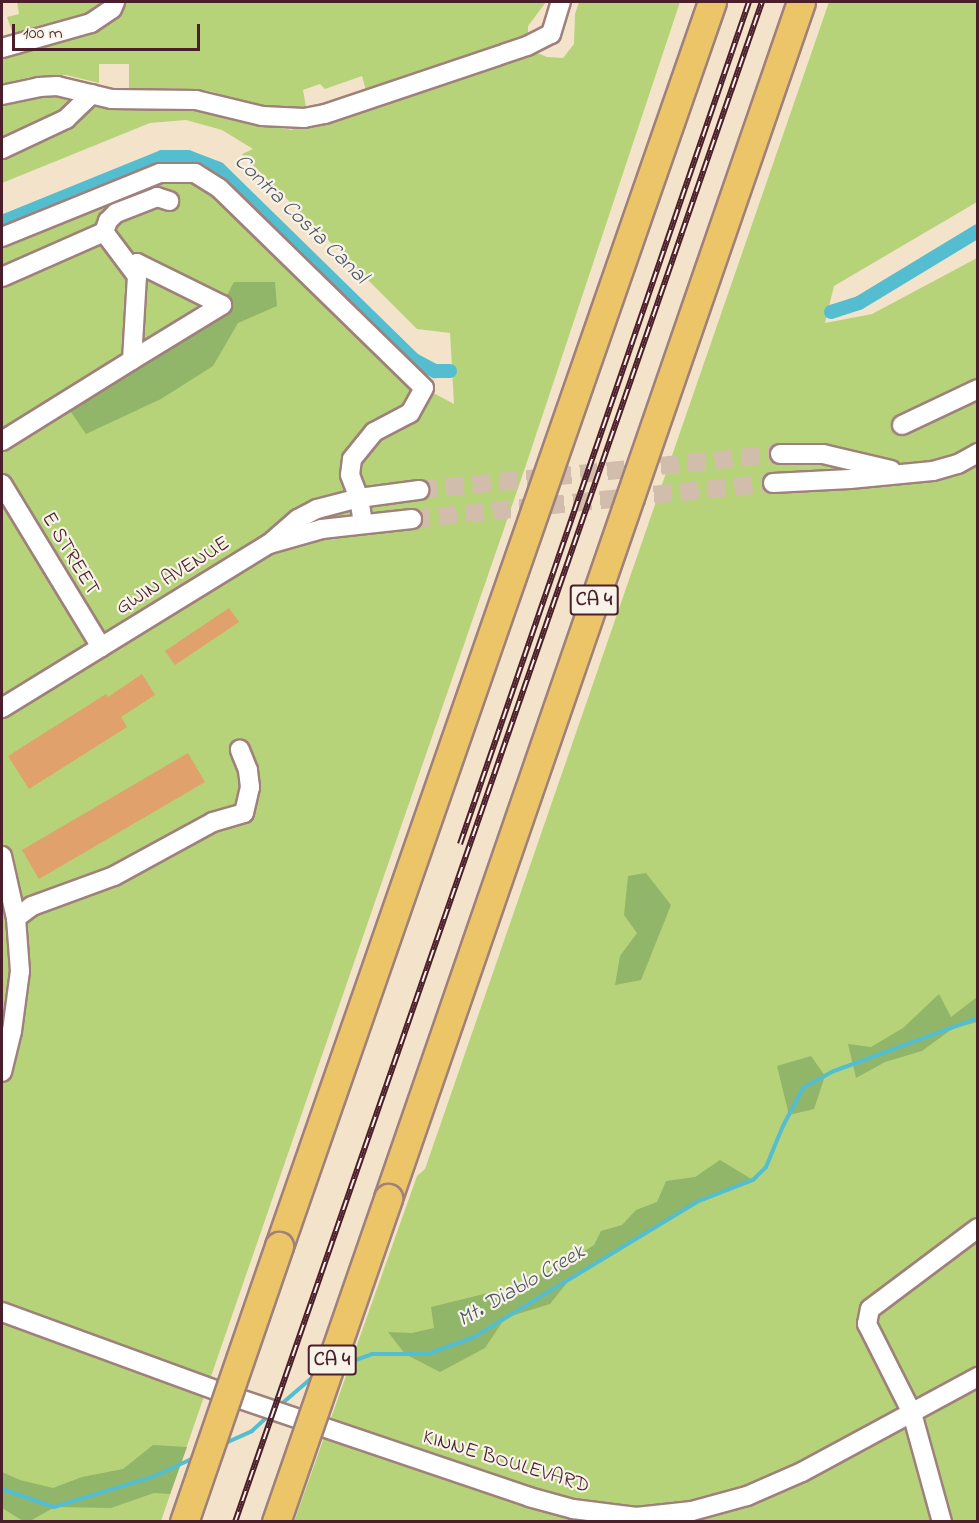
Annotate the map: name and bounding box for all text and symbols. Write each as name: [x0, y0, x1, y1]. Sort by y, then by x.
scale bar: [15, 12, 202, 50]
text: 100 m: [23, 21, 63, 47]
water label: Contra Costa Canal: [228, 149, 372, 291]
street label: E STREET: [35, 508, 105, 600]
street label: GWIN AVENUE: [111, 531, 235, 621]
road number: CA 4: [568, 583, 620, 617]
water label: Mt. Diablo Creek: [454, 1240, 590, 1334]
road number: CA 4: [306, 1343, 358, 1377]
street label: KINNE BOULEVARD: [420, 1425, 592, 1499]

